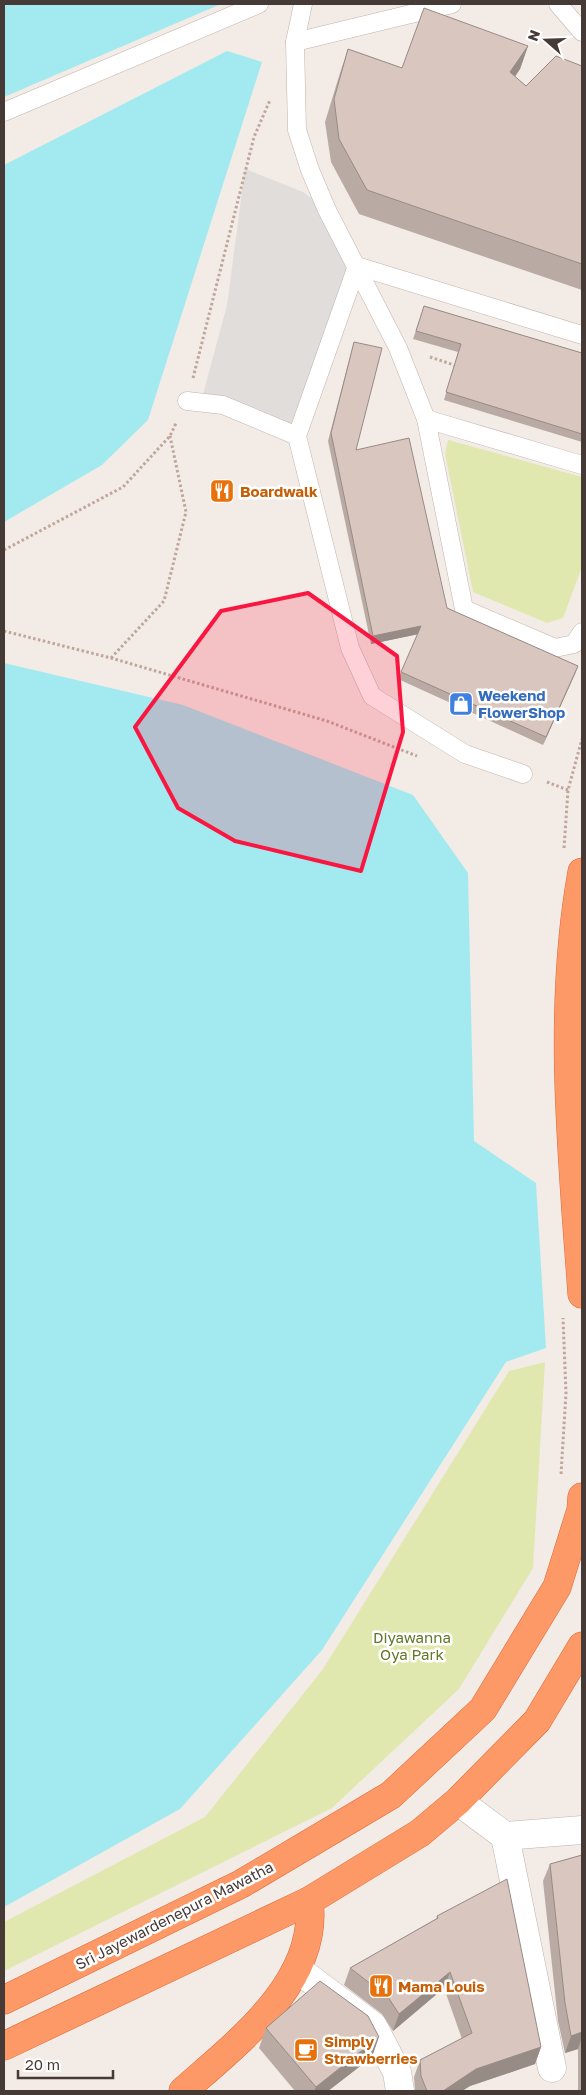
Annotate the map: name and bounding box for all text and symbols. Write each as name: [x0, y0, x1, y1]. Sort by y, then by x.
north arrow: [521, 15, 571, 65]
text: N: [524, 27, 543, 43]
restaurant icon: Boardwalk: [209, 478, 235, 504]
place label: Boardwalk: [240, 482, 318, 500]
place label: Weekend FlowerShop: [478, 686, 565, 721]
shop icon: Weekend FlowerShop: [448, 691, 474, 717]
park label: Diyawanna Oya Park: [373, 1628, 451, 1663]
street label: Sri Jayewardenepura Mawatha: [72, 1857, 276, 1973]
restaurant icon: Mama Louis: [368, 1973, 394, 1999]
place label: Mama Louis: [398, 1977, 485, 1995]
place label: Simply Strawberries: [324, 2032, 418, 2067]
cafe icon: Simply Strawberries: [293, 2037, 319, 2063]
scale bar: [18, 2048, 112, 2080]
text: 20 m: [25, 2055, 60, 2073]

